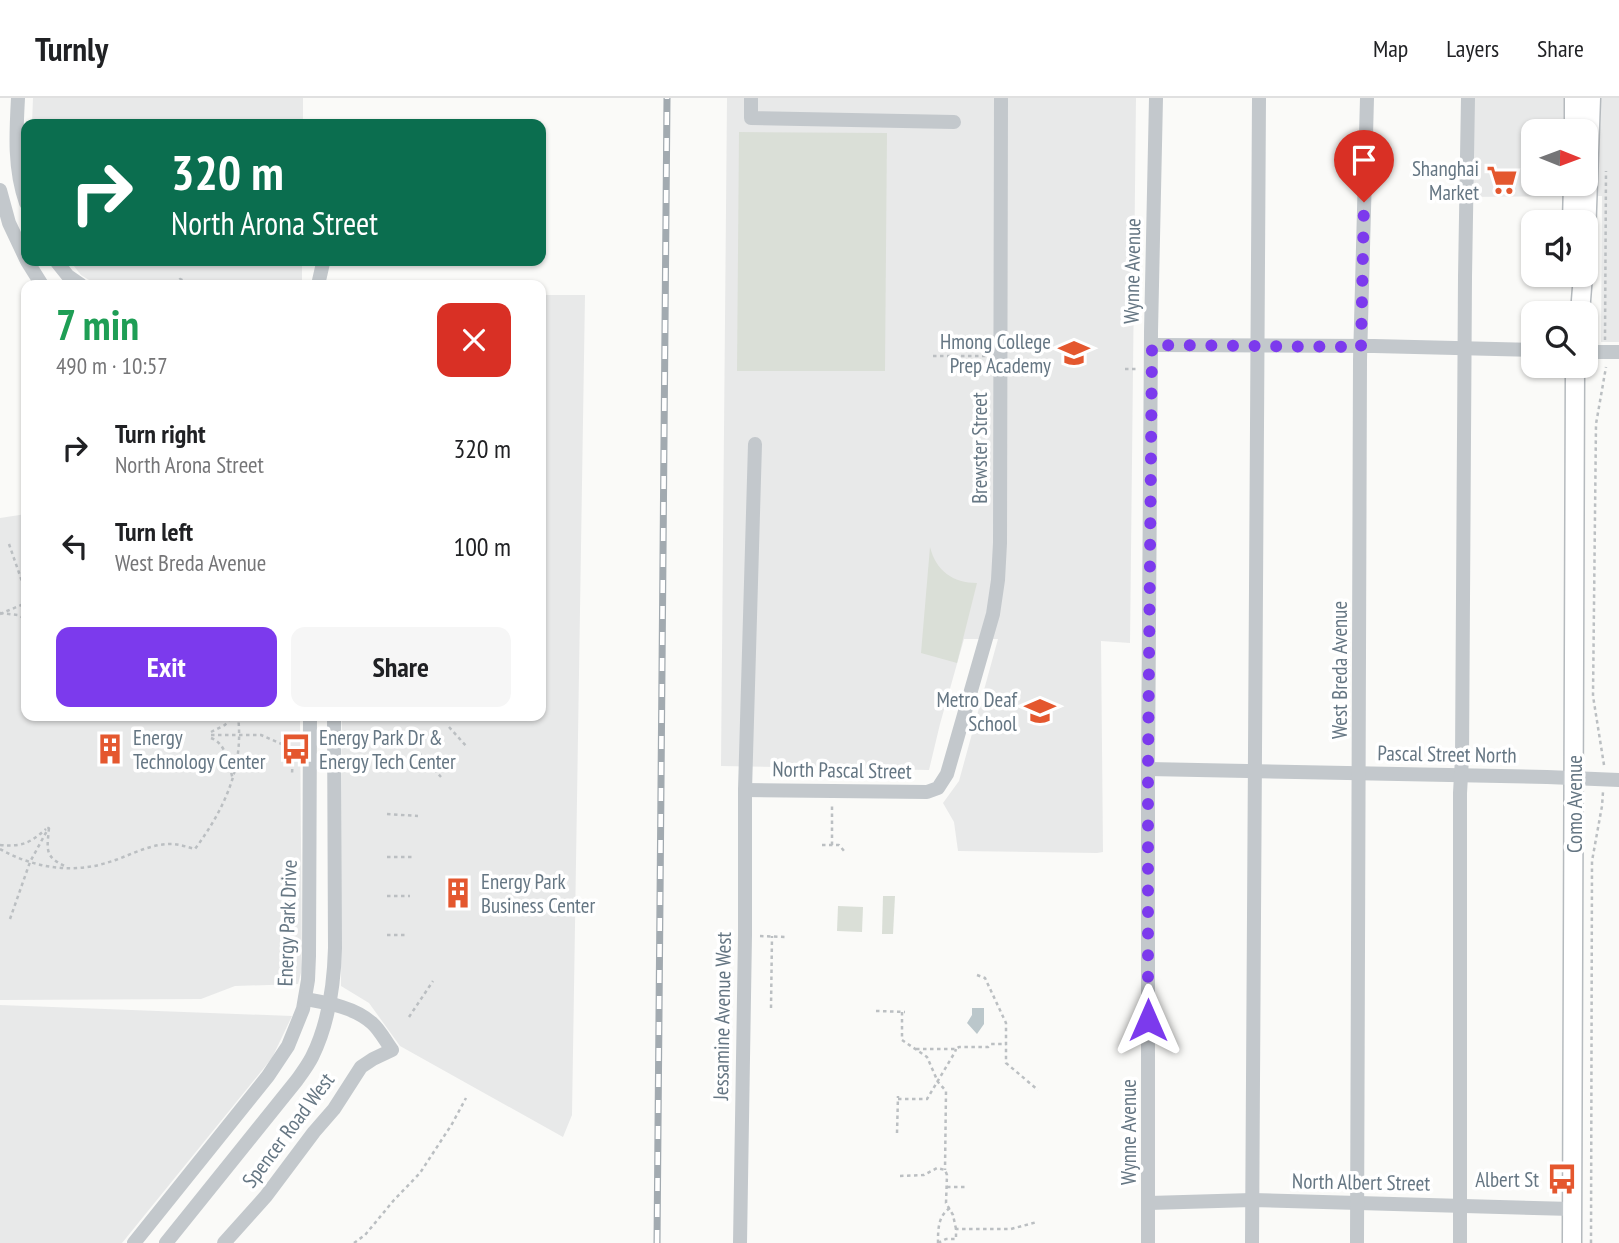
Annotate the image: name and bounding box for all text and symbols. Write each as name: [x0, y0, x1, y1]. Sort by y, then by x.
text: Turnly: [35, 27, 108, 70]
text: Map: [1373, 33, 1408, 64]
text: Layers: [1446, 33, 1499, 64]
text: Share: [1537, 33, 1584, 64]
north arrow: [1521, 119, 1598, 196]
map controls: [1521, 119, 1598, 378]
pin: [1334, 130, 1394, 202]
text: 320 m: [171, 140, 284, 204]
icon: arrive: [1345, 141, 1383, 179]
icon: right: [56, 147, 147, 238]
place label: Shanghai Market: [1412, 155, 1479, 206]
supermarket icon: Shanghai Market: [1485, 163, 1519, 197]
text: North Arona Street: [171, 202, 378, 244]
button: sound: [1521, 210, 1598, 287]
street label: Wynne Avenue: [1118, 218, 1146, 324]
text: 7 min: [56, 297, 139, 352]
button: search: [1521, 301, 1598, 378]
button: close: [437, 303, 511, 377]
place label: Hmong College Prep Academy: [940, 328, 1051, 379]
school or university icon: Hmong College Prep Academy: [1057, 336, 1091, 370]
text: 490 m · 10:57: [56, 351, 168, 380]
street label: Brewster Street: [966, 392, 993, 504]
text: Turn right: [115, 417, 206, 450]
icon: right: [56, 429, 94, 467]
text: 320 m: [453, 432, 511, 465]
text: North Arona Street: [115, 450, 264, 479]
text: Turn left: [115, 515, 193, 548]
icon: left: [56, 527, 94, 565]
text: 100 m: [453, 530, 511, 563]
text: West Breda Avenue: [115, 548, 266, 577]
street label: West Breda Avenue: [1326, 601, 1353, 739]
button: Exit: [56, 627, 277, 707]
button: Share: [291, 627, 511, 707]
place label: Metro Deaf School: [936, 686, 1018, 737]
school or university icon: Metro Deaf School: [1023, 694, 1057, 728]
place label: Energy Technology Center: [133, 724, 266, 775]
place label: Energy Park Dr & Energy Tech Center: [319, 724, 456, 775]
building icon: Energy Technology Center: [93, 732, 127, 766]
bus stop icon: Energy Park Dr & Energy Tech Center: [279, 732, 313, 766]
street label: Pascal Street North: [1377, 739, 1517, 769]
street label: North Pascal Street: [772, 755, 912, 785]
street label: Como Avenue: [1561, 755, 1588, 853]
street label: Energy Park Drive: [271, 859, 303, 987]
place label: Energy Park Business Center: [481, 868, 595, 919]
building icon: Energy Park Business Center: [441, 876, 475, 910]
street label: Jessamine Avenue West: [707, 931, 737, 1101]
position arrow: [1111, 983, 1185, 1057]
street label: Spencer Road West: [236, 1067, 340, 1193]
street label: Wynne Avenue: [1115, 1079, 1142, 1185]
bus stop icon: Albert St: [1545, 1162, 1579, 1196]
place label: Albert St: [1475, 1166, 1539, 1193]
street label: North Albert Street: [1292, 1167, 1430, 1197]

